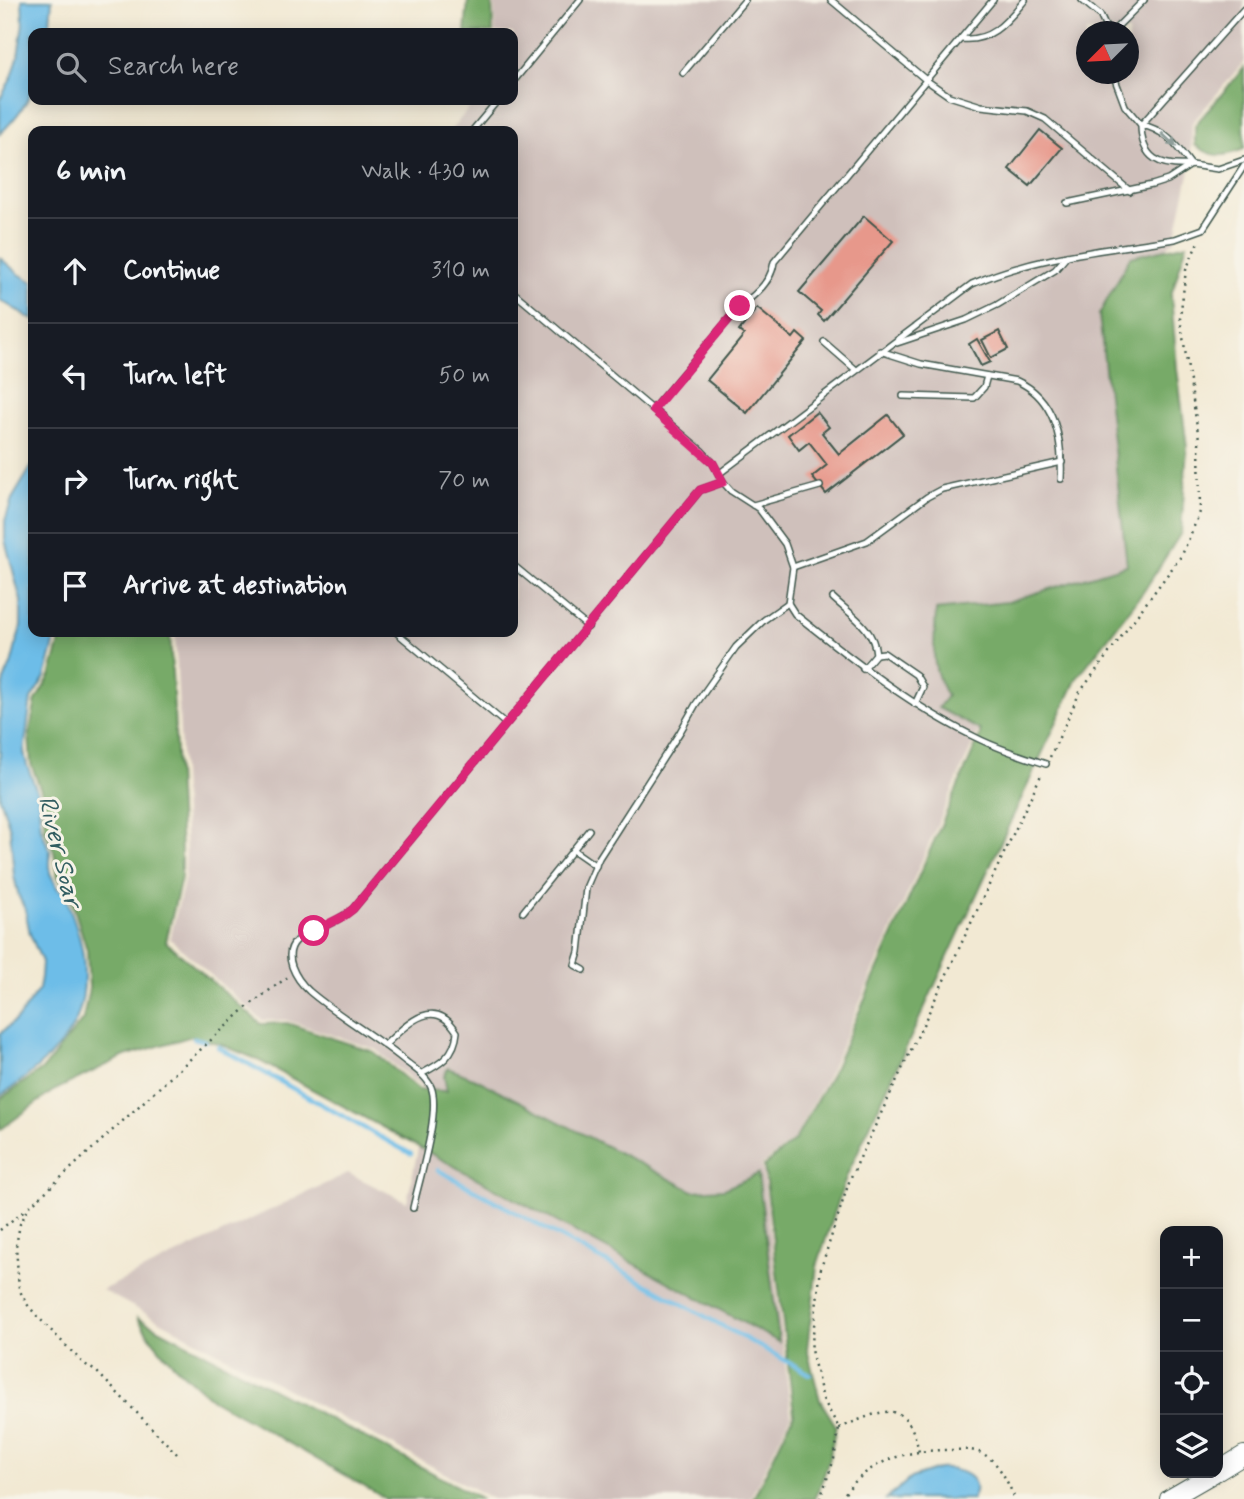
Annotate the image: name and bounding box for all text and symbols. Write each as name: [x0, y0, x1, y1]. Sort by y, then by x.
north arrow: [1076, 21, 1139, 84]
search box: [28, 28, 518, 105]
icon: search: [52, 48, 90, 86]
text: Search here: [108, 50, 239, 84]
one-way arrow: [1161, 131, 1178, 148]
text: 6 min: [56, 152, 127, 191]
text: Walk · 430 m: [361, 157, 490, 187]
icon: ahead: [56, 252, 94, 290]
text: Continue: [123, 254, 220, 288]
text: 310 m: [431, 256, 490, 286]
route end: [724, 290, 755, 321]
icon: left: [56, 357, 94, 395]
text: Turn left: [123, 359, 227, 393]
text: 50 m: [439, 361, 490, 391]
icon: right: [56, 462, 94, 500]
text: Turn right: [123, 464, 239, 498]
text: 70 m: [438, 466, 490, 496]
icon: arrive: [56, 567, 94, 605]
text: Arrive at destination: [123, 569, 347, 603]
water label: River Soar: [29, 792, 90, 914]
route start: [298, 915, 329, 946]
map controls: [1160, 1226, 1223, 1478]
button: +: [1160, 1226, 1223, 1289]
button: −: [1160, 1289, 1223, 1352]
button: locate: [1160, 1352, 1223, 1415]
button: layers: [1160, 1415, 1223, 1478]

